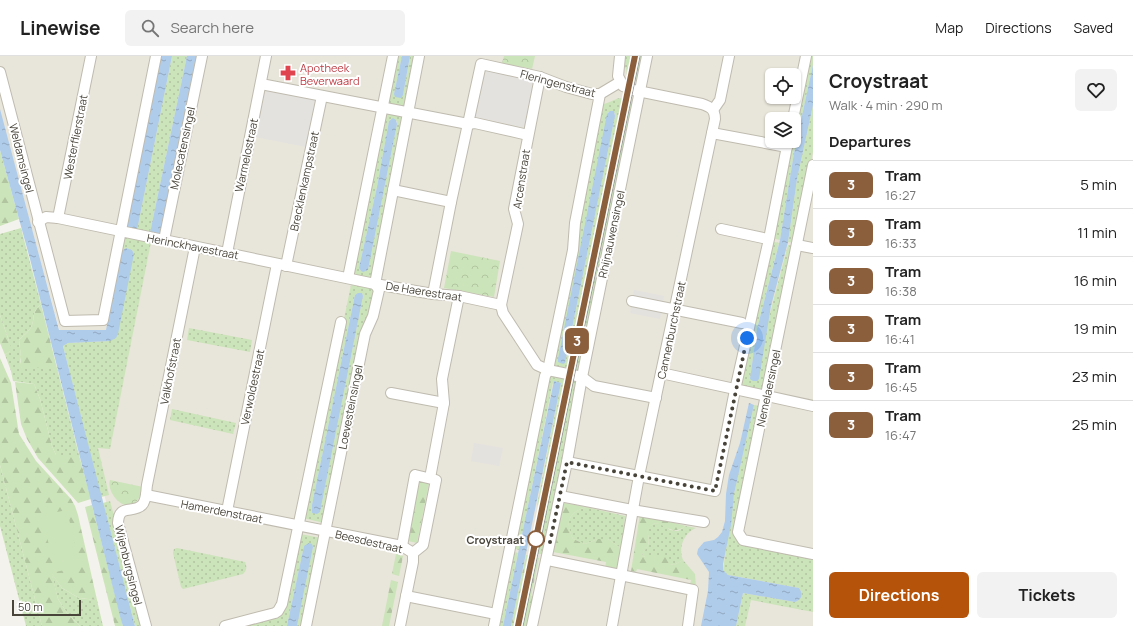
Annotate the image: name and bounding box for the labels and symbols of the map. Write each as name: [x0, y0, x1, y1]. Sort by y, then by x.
place label: Apotheek Beverwaard: [300, 60, 359, 88]
pharmacy icon: Apotheek Beverwaard: [279, 64, 297, 82]
street label: Fleringenstraat: [519, 66, 597, 100]
street label: Westerflierstraat: [59, 93, 91, 181]
street label: Molecatensingel: [166, 105, 198, 191]
street label: Warmelostraat: [231, 117, 261, 193]
street label: Weldamsingel: [6, 122, 38, 194]
street label: Brecklenkampstraat: [286, 130, 322, 232]
street label: Arcenstraat: [509, 148, 533, 210]
street label: Rhijnauwensingel: [594, 189, 628, 279]
street label: Herinckhavestraat: [146, 230, 240, 262]
street label: De Haerestraat: [385, 278, 463, 304]
street label: Cannenburchstraat: [653, 280, 689, 380]
line badge: 3: [564, 328, 590, 354]
your location: [737, 328, 757, 348]
street label: Valkhofstraat: [156, 336, 184, 406]
street label: Verwoldestraat: [237, 348, 267, 426]
street label: Nemelaersingel: [752, 348, 784, 428]
street label: Loevesteinsingel: [334, 363, 366, 451]
street label: Hamerdenstraat: [180, 496, 264, 526]
street label: Wijenburgsingel: [112, 523, 146, 607]
street label: Beesdestraat: [334, 526, 404, 556]
marker: Croystraat: [527, 530, 545, 548]
place label: Croystraat: [466, 532, 524, 547]
scale bar: [12, 598, 81, 617]

